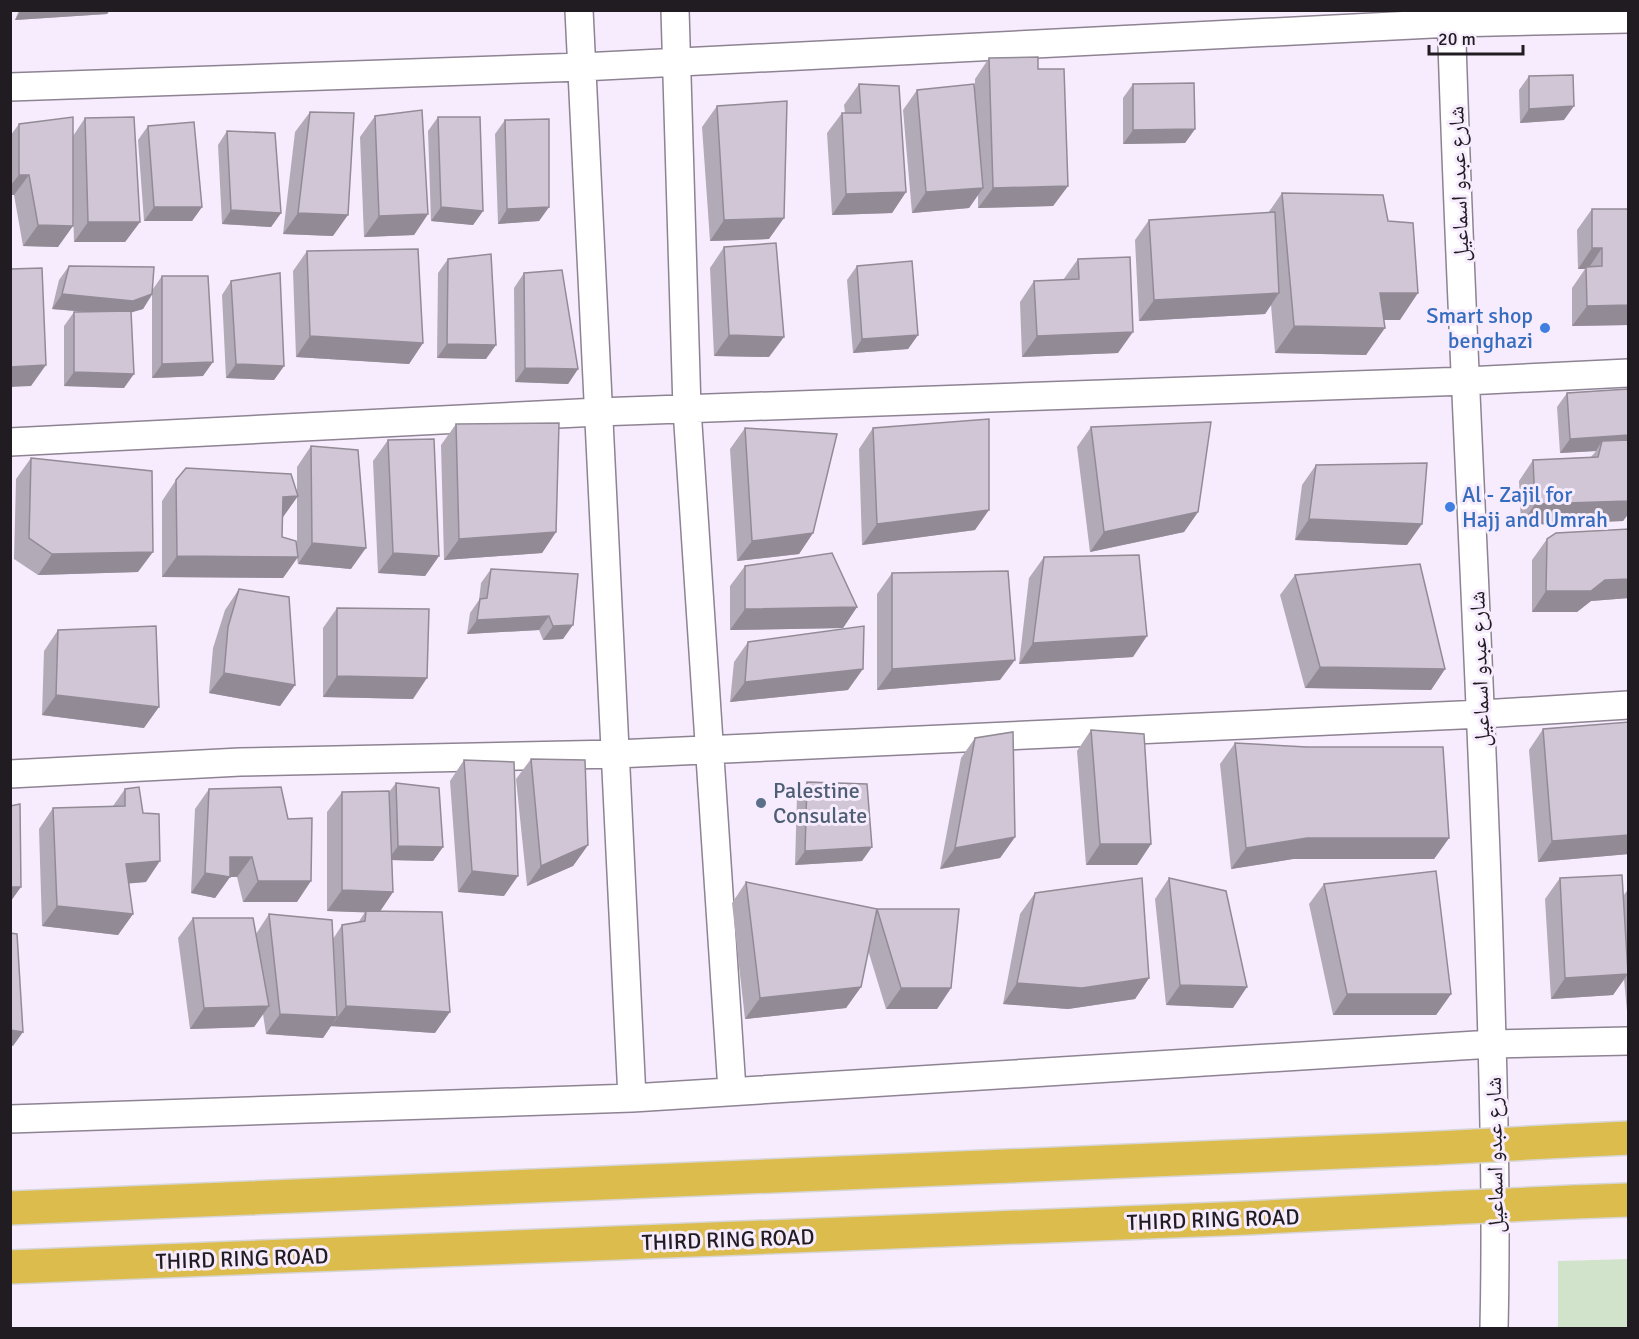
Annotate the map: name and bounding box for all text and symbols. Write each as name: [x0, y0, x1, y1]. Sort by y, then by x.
scale bar: [1429, 18, 1524, 56]
text: 20 m: [1438, 28, 1476, 50]
street label: شارع عبدو اسماعيل: [1442, 105, 1475, 262]
place label: Smart shop benghazi: [1426, 302, 1533, 354]
marker: Smart shop benghazi: [1538, 321, 1552, 335]
place label: Al - Zajil for Hajj and Umrah: [1462, 481, 1608, 533]
marker: Al - Zajil for Hajj and Umrah: [1443, 500, 1457, 514]
street label: شارع عبدو اسماعيل: [1463, 590, 1496, 747]
place label: Palestine Consulate: [773, 777, 867, 829]
marker: Palestine Consulate: [754, 796, 768, 810]
street label: شارع عبدو اسماعيل: [1480, 1077, 1509, 1233]
street label: THIRD RING ROAD: [1126, 1203, 1300, 1236]
street label: THIRD RING ROAD: [641, 1223, 815, 1256]
street label: THIRD RING ROAD: [155, 1242, 329, 1275]

